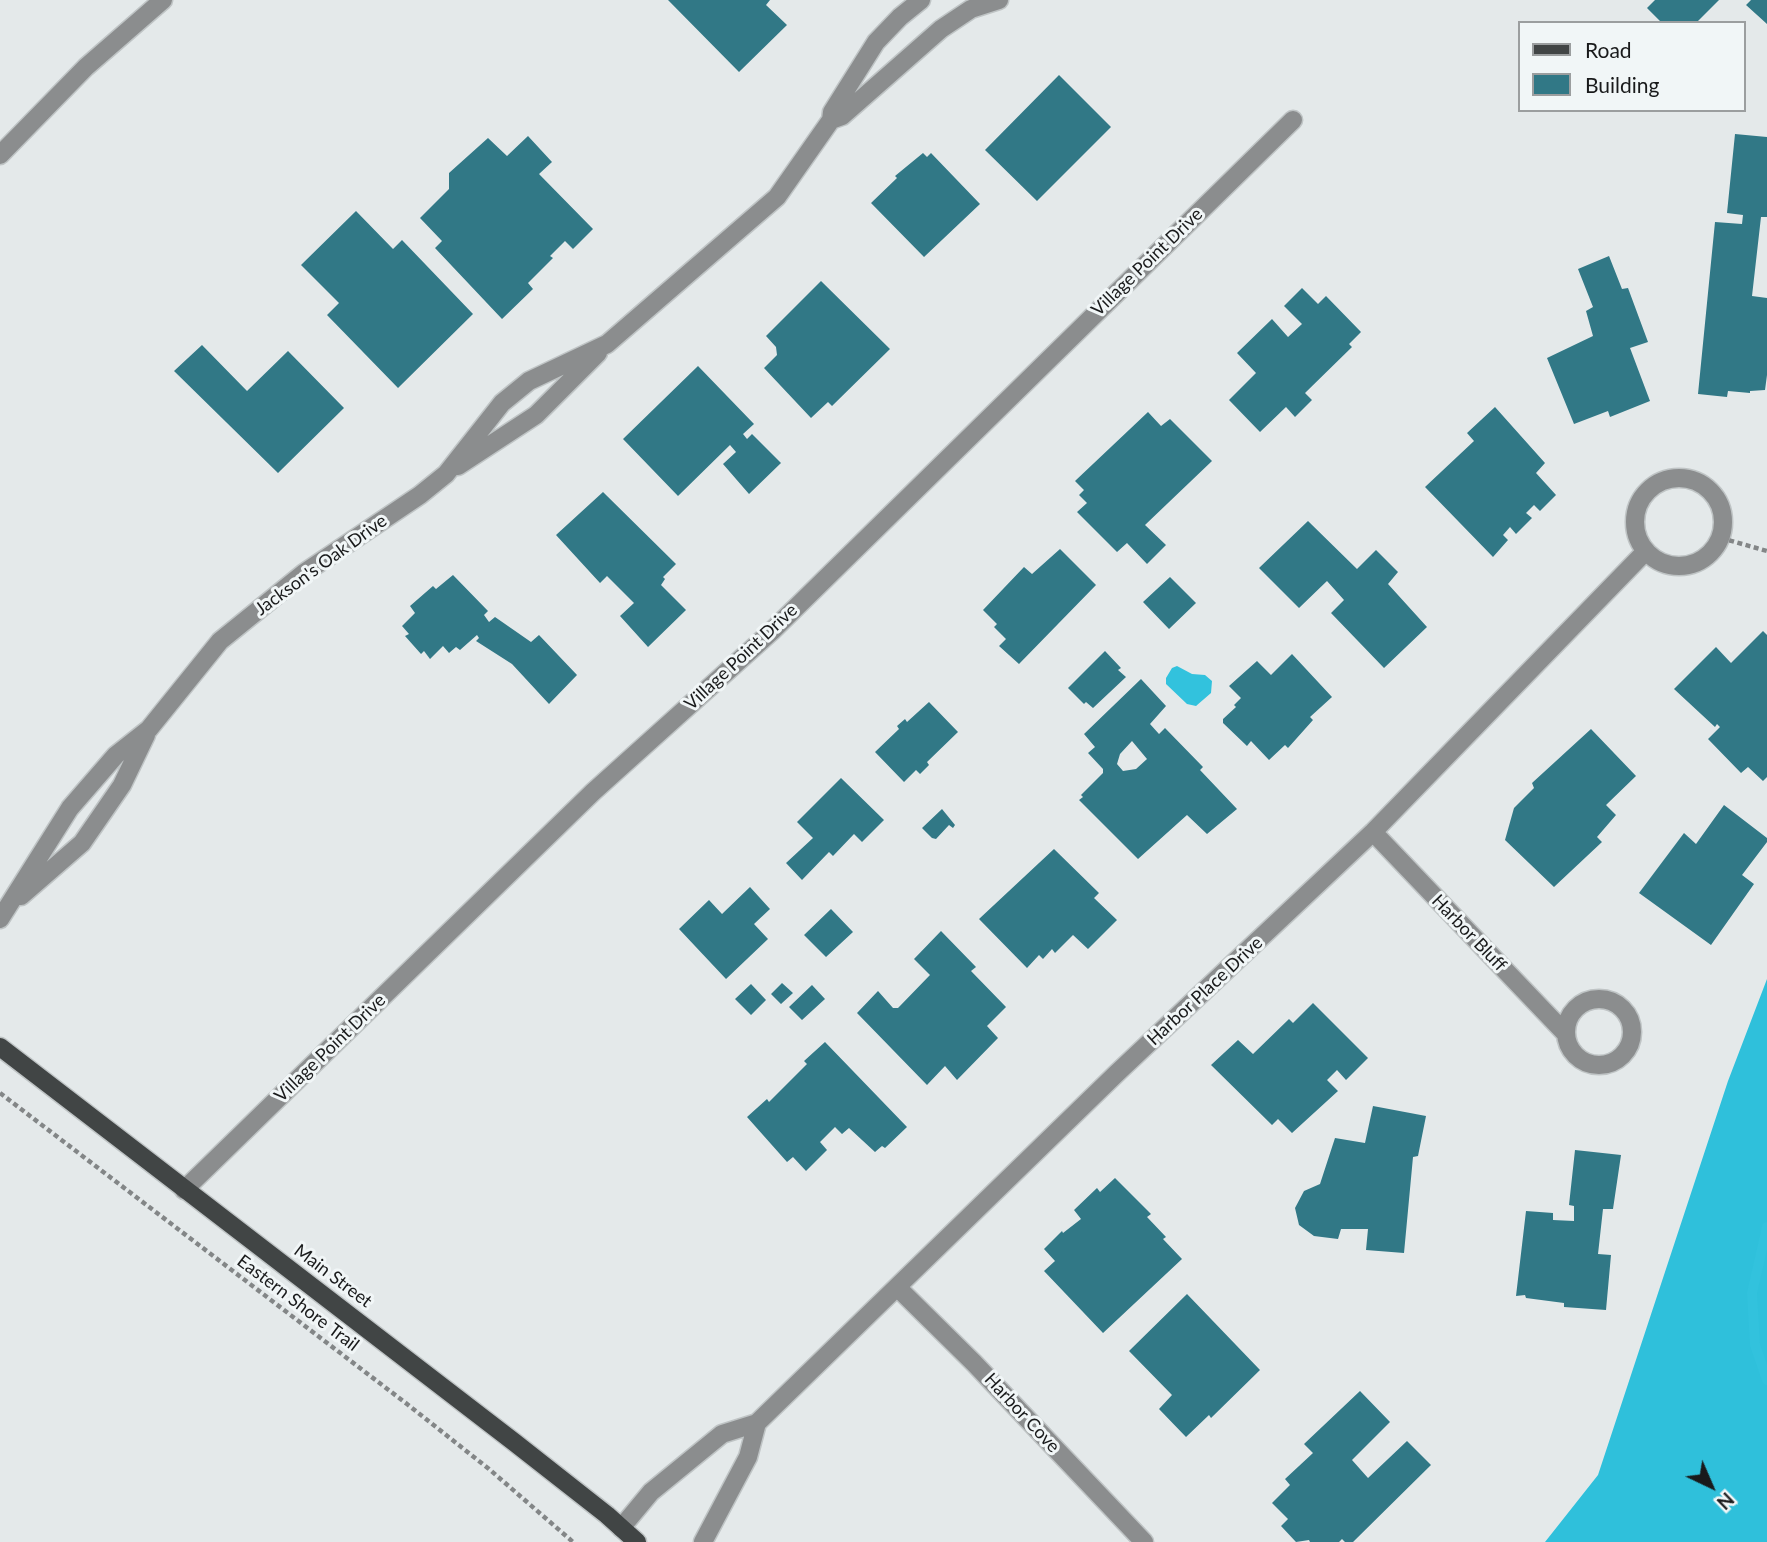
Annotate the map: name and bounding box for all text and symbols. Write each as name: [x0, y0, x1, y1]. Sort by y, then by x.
legend: [1518, 21, 1746, 112]
text: Road: [1585, 37, 1632, 62]
text: Building: [1585, 72, 1660, 97]
street label: Village Point Drive: [1087, 204, 1207, 320]
street label: Jackson's Oak Drive: [251, 510, 391, 620]
street label: Village Point Drive: [680, 599, 802, 715]
street label: Harbor Bluff: [1427, 890, 1511, 976]
street label: Harbor Place Drive: [1143, 932, 1267, 1050]
street label: Village Point Drive: [270, 990, 390, 1106]
street label: Main Street: [290, 1240, 376, 1312]
street label: Eastern Shore Trail: [233, 1250, 363, 1356]
street label: Harbor Cove: [980, 1369, 1064, 1457]
north arrow: [1676, 1451, 1746, 1521]
text: N: [1713, 1488, 1739, 1515]

